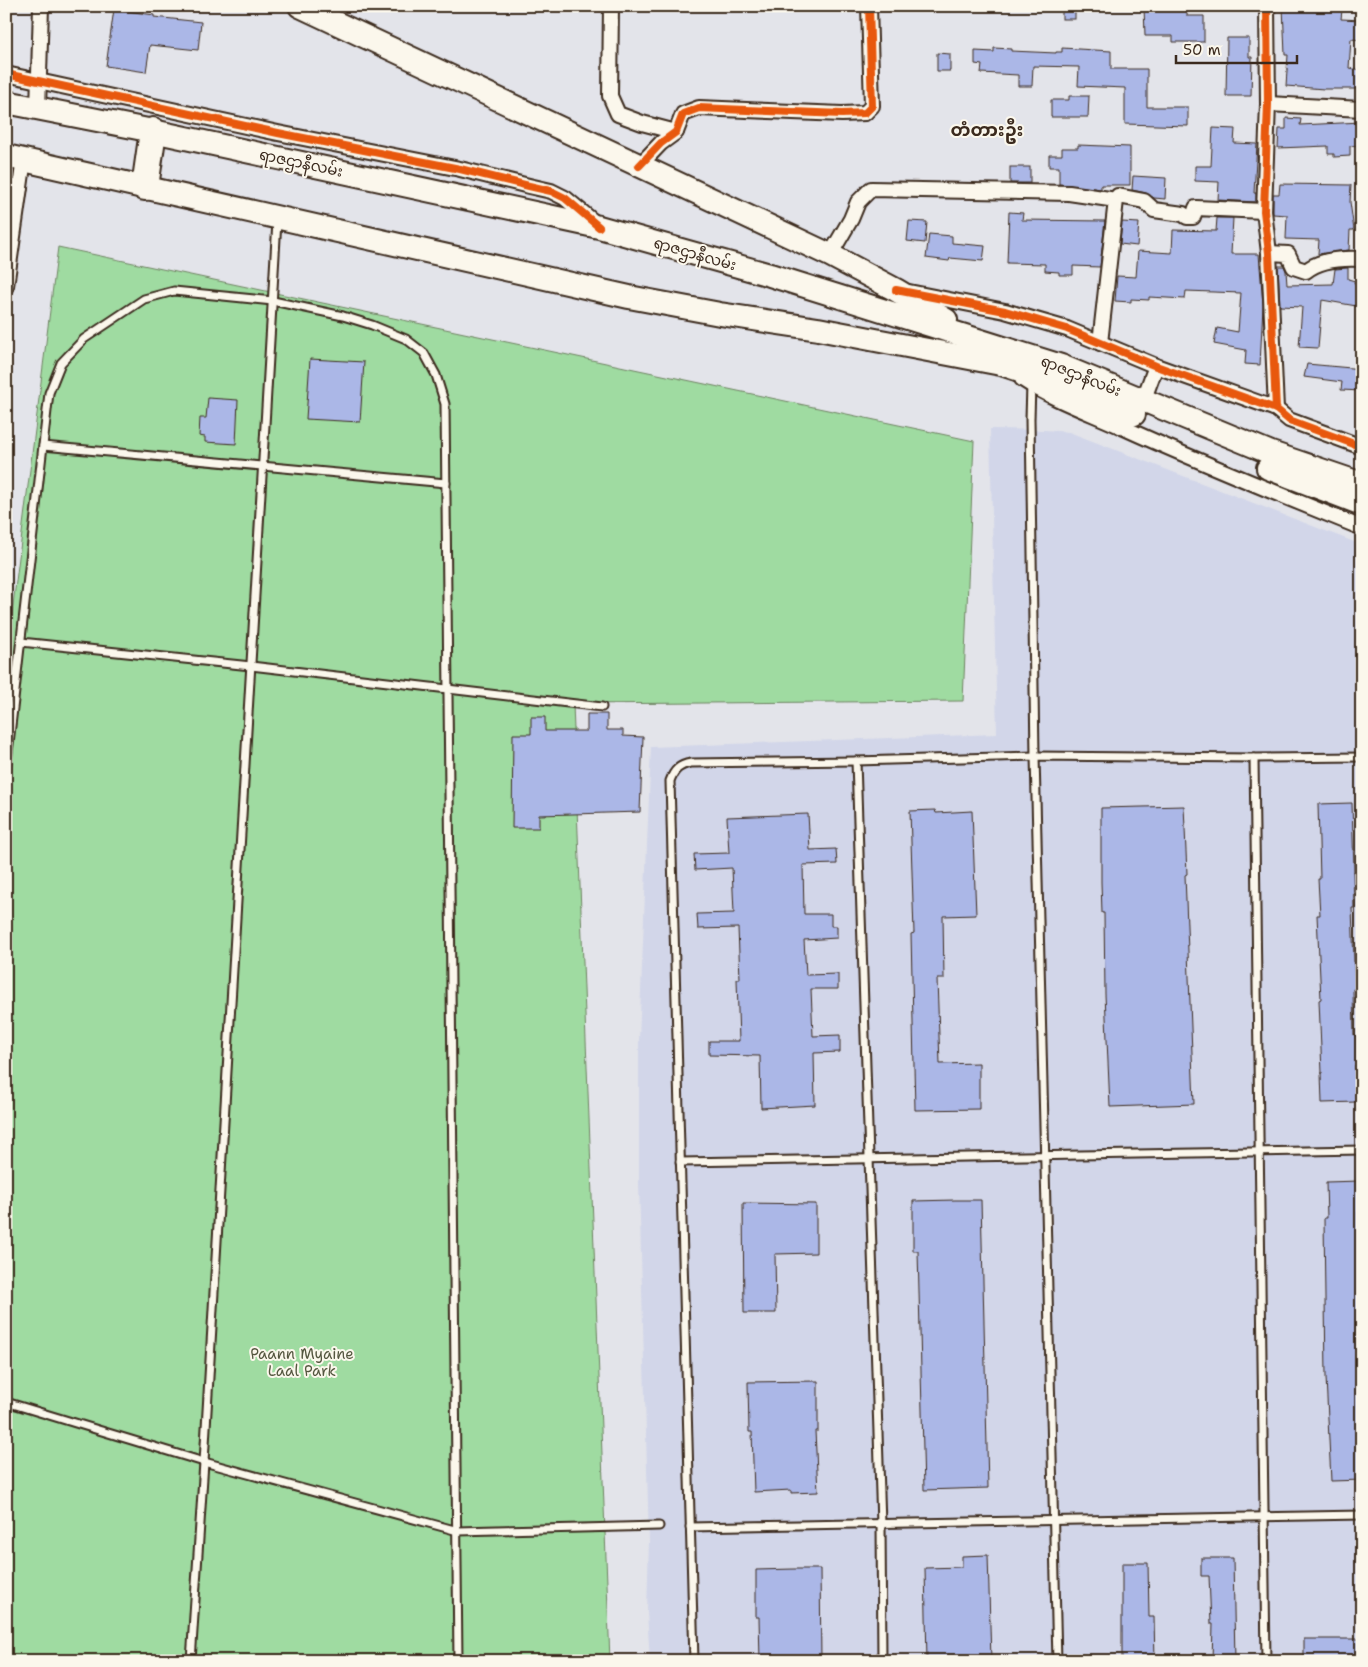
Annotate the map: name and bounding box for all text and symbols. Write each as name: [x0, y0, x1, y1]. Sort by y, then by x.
scale bar: [1176, 32, 1297, 64]
text: 50 m: [1183, 40, 1221, 60]
district label: တံတားဦး: [951, 118, 1024, 144]
street label: ရာဇဌာနီလမ်း: [257, 144, 345, 184]
street label: ရာဇဌာနီလမ်း: [651, 233, 739, 277]
street label: ရာဇဌာနီလမ်း: [1037, 351, 1124, 403]
park label: Paann Myaine Laal Park: [250, 1344, 354, 1381]

